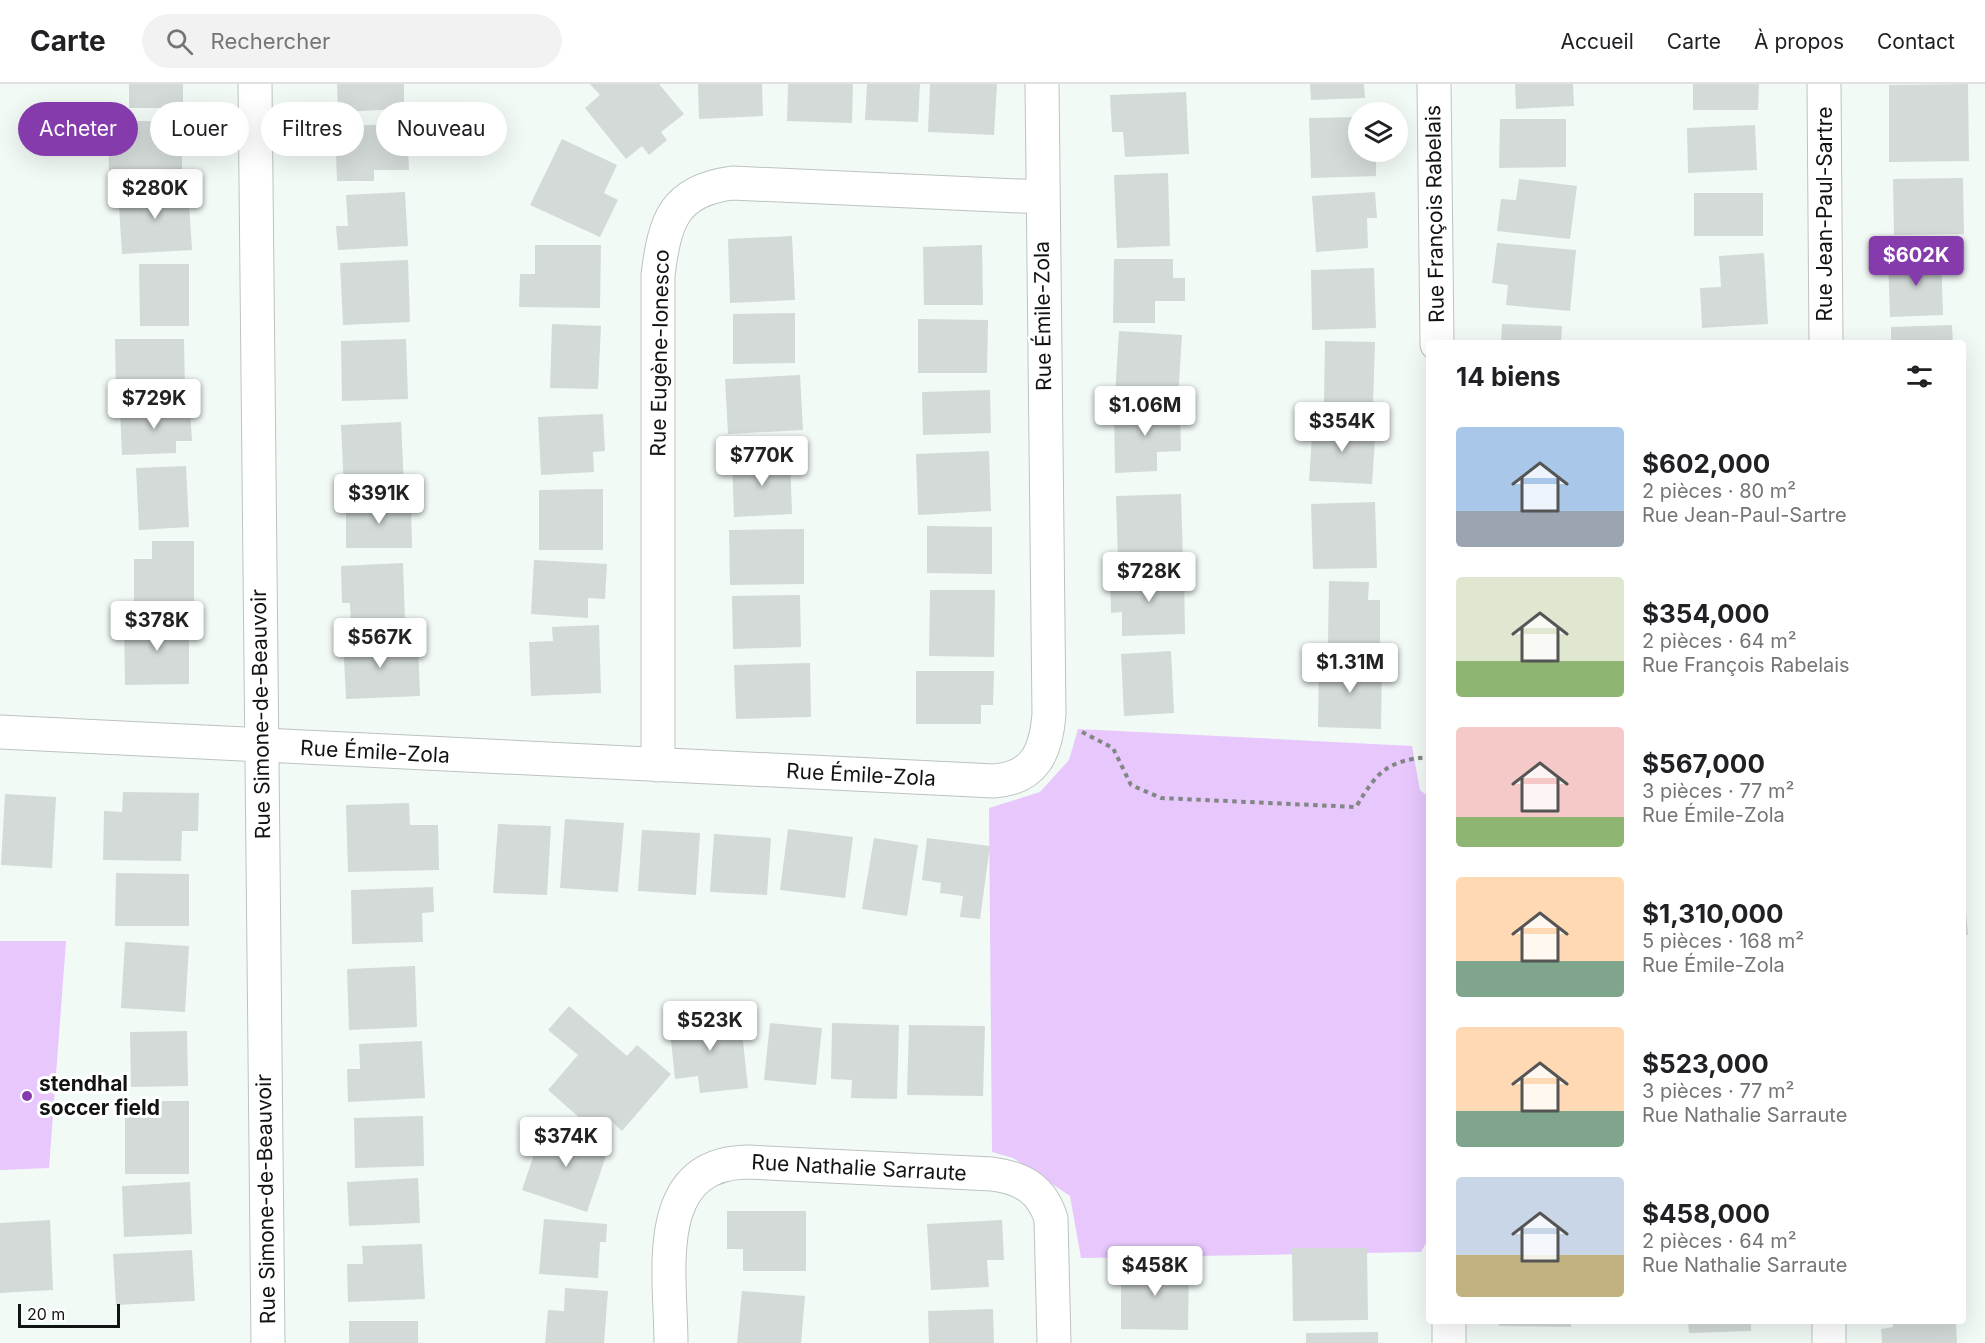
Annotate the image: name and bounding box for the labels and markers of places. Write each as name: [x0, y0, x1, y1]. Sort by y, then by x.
pin: $280K: [113, 169, 197, 220]
pin: $602K: [1874, 236, 1958, 287]
pin: $729K: [112, 379, 196, 430]
pin: $1.06M: [1096, 386, 1194, 437]
pin: $354K: [1300, 402, 1384, 453]
pin: $770K: [720, 436, 804, 487]
pin: $391K: [337, 474, 421, 525]
pin: $728K: [1107, 552, 1191, 603]
pin: $378K: [115, 601, 199, 652]
pin: $567K: [338, 618, 422, 669]
pin: $1.31M: [1301, 643, 1399, 694]
pin: $523K: [668, 1001, 752, 1052]
place label: stendhal soccer field: [39, 1071, 160, 1120]
marker: stendhal soccer field: [20, 1089, 34, 1103]
pin: $374K: [524, 1117, 608, 1168]
pin: $458K: [1113, 1246, 1197, 1297]

